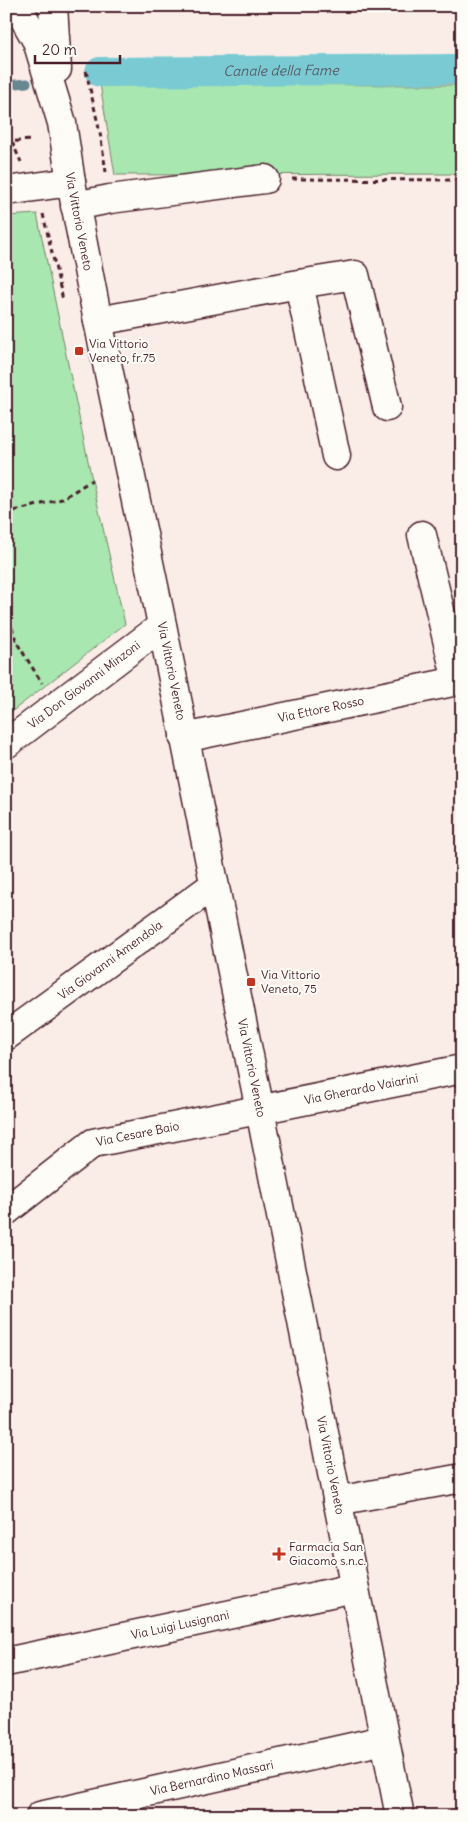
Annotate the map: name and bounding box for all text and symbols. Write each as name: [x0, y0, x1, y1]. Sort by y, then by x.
scale bar: [35, 32, 120, 64]
text: 20 m: [42, 40, 77, 59]
water label: Canale della Fame: [223, 61, 340, 80]
street label: Via Vittorio Veneto: [63, 171, 96, 272]
place label: Via Vittorio Veneto, fr.75: [89, 336, 156, 365]
marker: Via Vittorio Veneto, fr.75: [73, 345, 85, 357]
street label: Via Vittorio Veneto: [155, 621, 189, 722]
street label: Via Don Giovanni Minzoni: [25, 637, 143, 732]
street label: Via Ettore Rosso: [277, 693, 366, 725]
street label: Via Giovanni Amendola: [55, 917, 165, 1003]
place label: Via Vittorio Veneto, 75: [261, 967, 321, 996]
marker: Via Vittorio Veneto, 75: [245, 976, 257, 988]
street label: Via Vittorio Veneto: [235, 1017, 269, 1119]
street label: Via Gherardo Vaiarini: [303, 1070, 419, 1107]
street label: Via Cesare Baio: [95, 1118, 181, 1149]
street label: Via Vittorio Veneto: [314, 1415, 348, 1516]
place label: Farmacia San Giacomo s.n.c.: [289, 1539, 366, 1568]
marker: Farmacia San Giacomo s.n.c.: [273, 1548, 285, 1560]
street label: Via Luigi Lusignani: [130, 1607, 231, 1642]
street label: Via Bernardino Massari: [149, 1757, 275, 1798]

